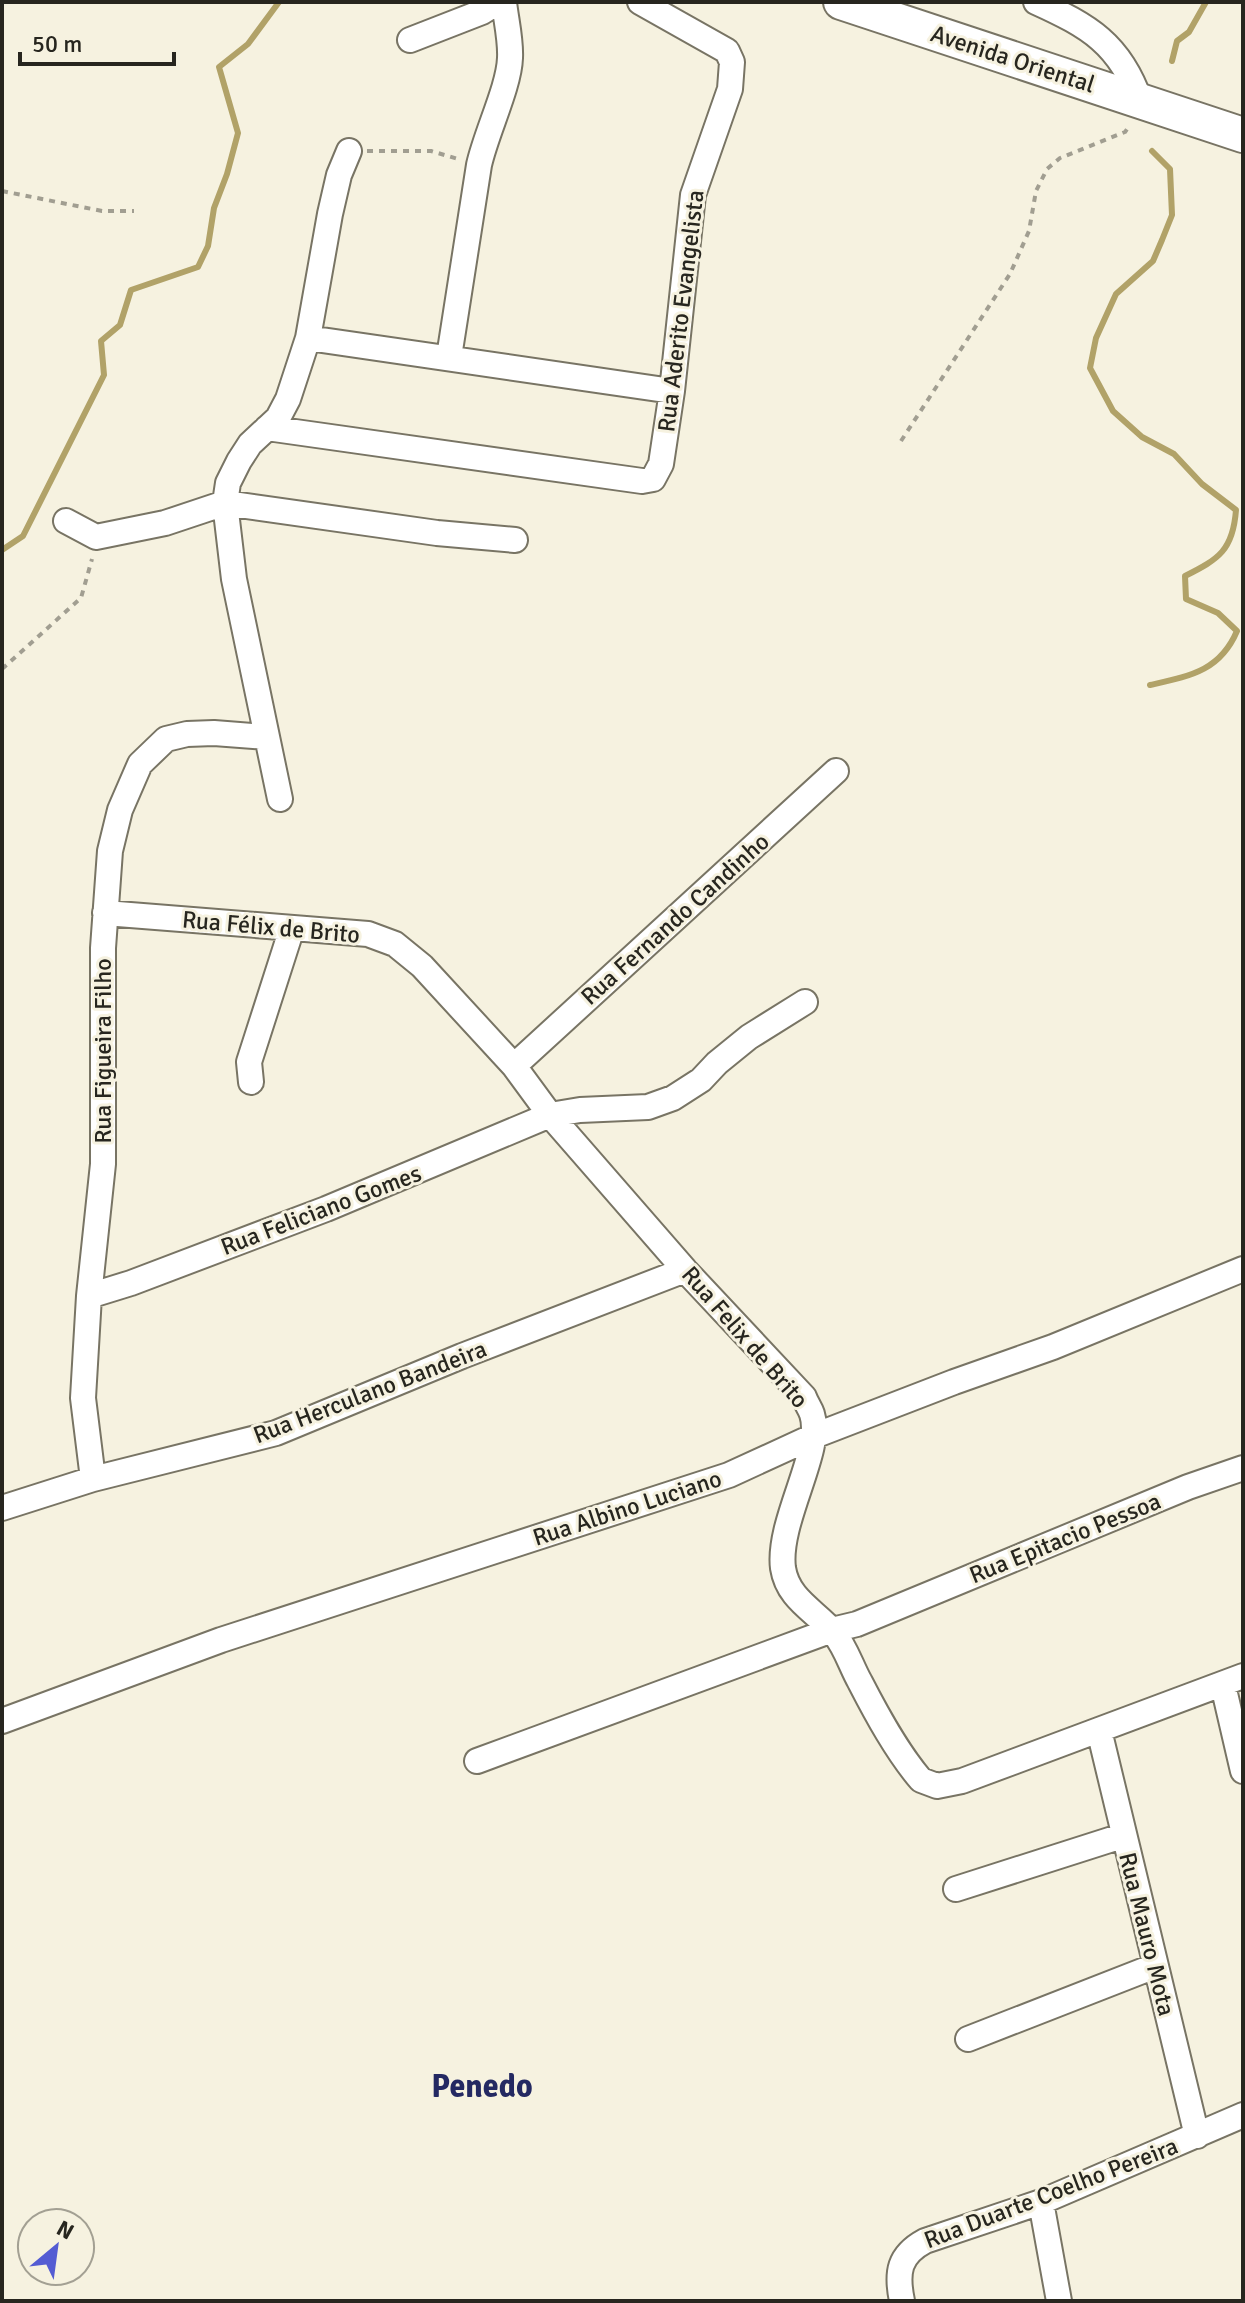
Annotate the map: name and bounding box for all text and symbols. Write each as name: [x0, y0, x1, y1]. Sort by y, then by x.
scale bar: [20, 16, 174, 66]
street label: Avenida Oriental: [927, 18, 1099, 100]
text: 50 m: [32, 29, 82, 59]
street label: Rua Aderito Evangelista: [651, 188, 711, 434]
street label: Rua Fernando Candinho: [575, 826, 775, 1012]
street label: Rua Félix de Brito: [181, 904, 361, 950]
street label: Rua Figueira Filho: [88, 958, 118, 1144]
street label: Rua Feliciano Gomes: [216, 1158, 426, 1262]
street label: Rua Felix de Brito: [675, 1260, 815, 1414]
street label: Rua Herculano Bandeira: [249, 1334, 491, 1450]
street label: Rua Albino Luciano: [529, 1463, 725, 1553]
street label: Rua Epitacio Pessoa: [965, 1486, 1165, 1590]
street label: Rua Mauro Mota: [1112, 1849, 1182, 2019]
district label: Penedo: [431, 2067, 533, 2106]
street label: Rua Duarte Coelho Pereira: [920, 2131, 1182, 2255]
north arrow: [16, 2207, 96, 2287]
text: N: [52, 2214, 79, 2245]

